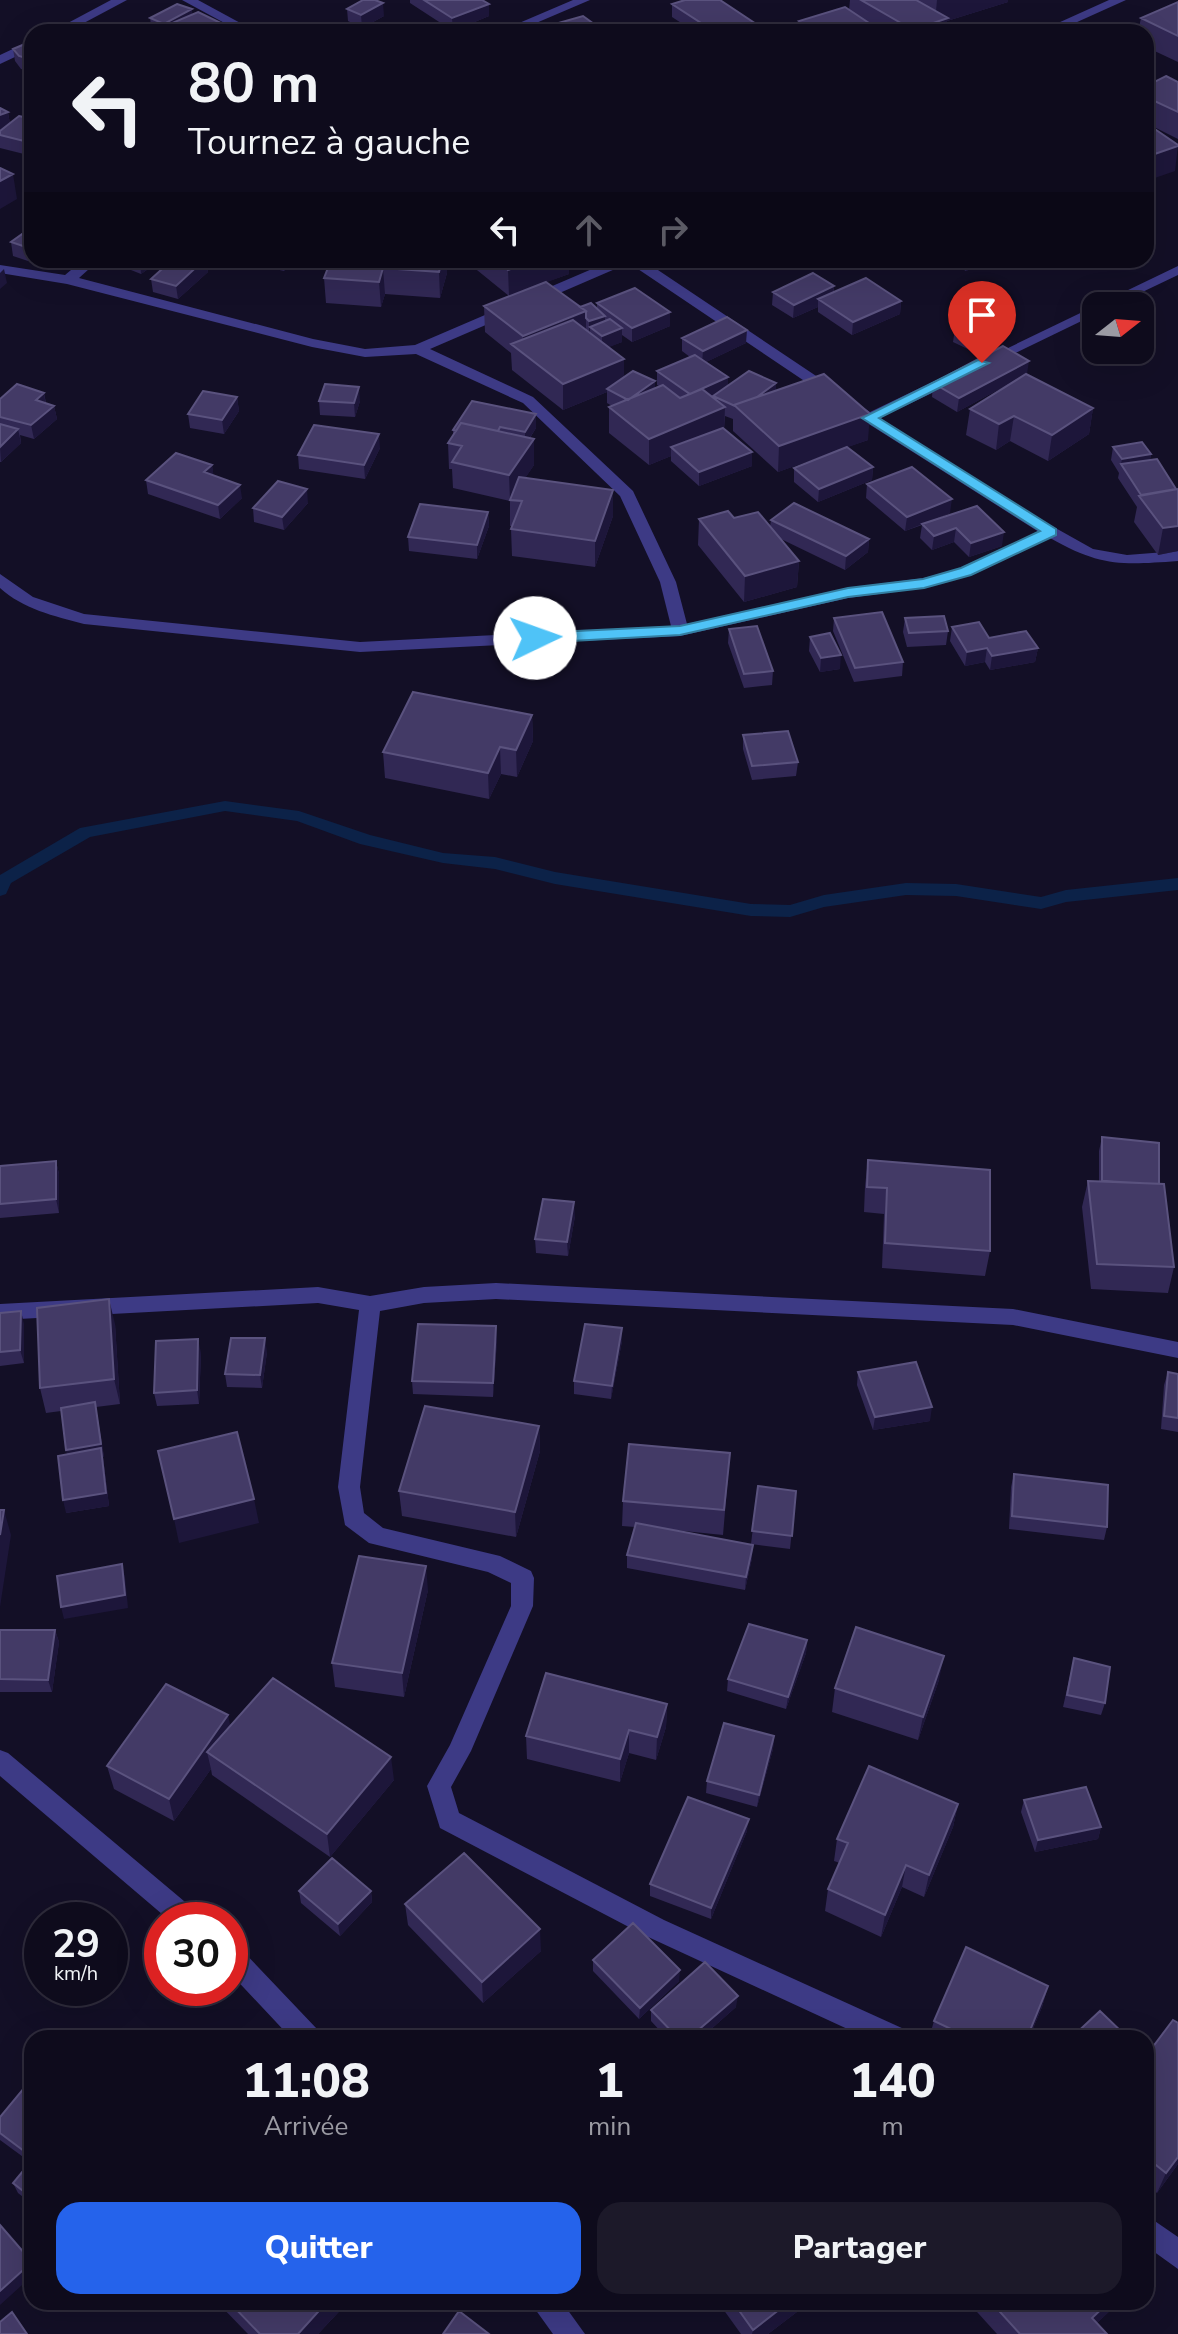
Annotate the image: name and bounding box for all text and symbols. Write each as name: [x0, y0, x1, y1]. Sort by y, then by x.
text: 80 m: [188, 45, 319, 122]
icon: left: [56, 56, 160, 160]
text: Tournez à gauche: [188, 118, 470, 167]
icon: left: [483, 208, 527, 252]
icon: ahead: [567, 208, 611, 252]
icon: right: [651, 208, 695, 252]
pin: [948, 281, 1016, 363]
north arrow: [1082, 292, 1154, 364]
map controls: [1082, 292, 1154, 364]
icon: arrive: [960, 293, 1004, 337]
position arrow: [493, 596, 577, 680]
speed limit sign: 30: [144, 1902, 248, 2006]
text: 29: [52, 1917, 100, 1971]
text: km/h: [54, 1960, 98, 1987]
text: 11:08: [242, 2048, 370, 2114]
text: 1: [595, 2048, 624, 2114]
text: 140: [849, 2048, 936, 2114]
text: Arrivée: [264, 2109, 348, 2144]
text: min: [588, 2109, 631, 2144]
text: m: [881, 2109, 904, 2144]
button: Quitter: [56, 2202, 581, 2294]
button: Partager: [597, 2202, 1122, 2294]

